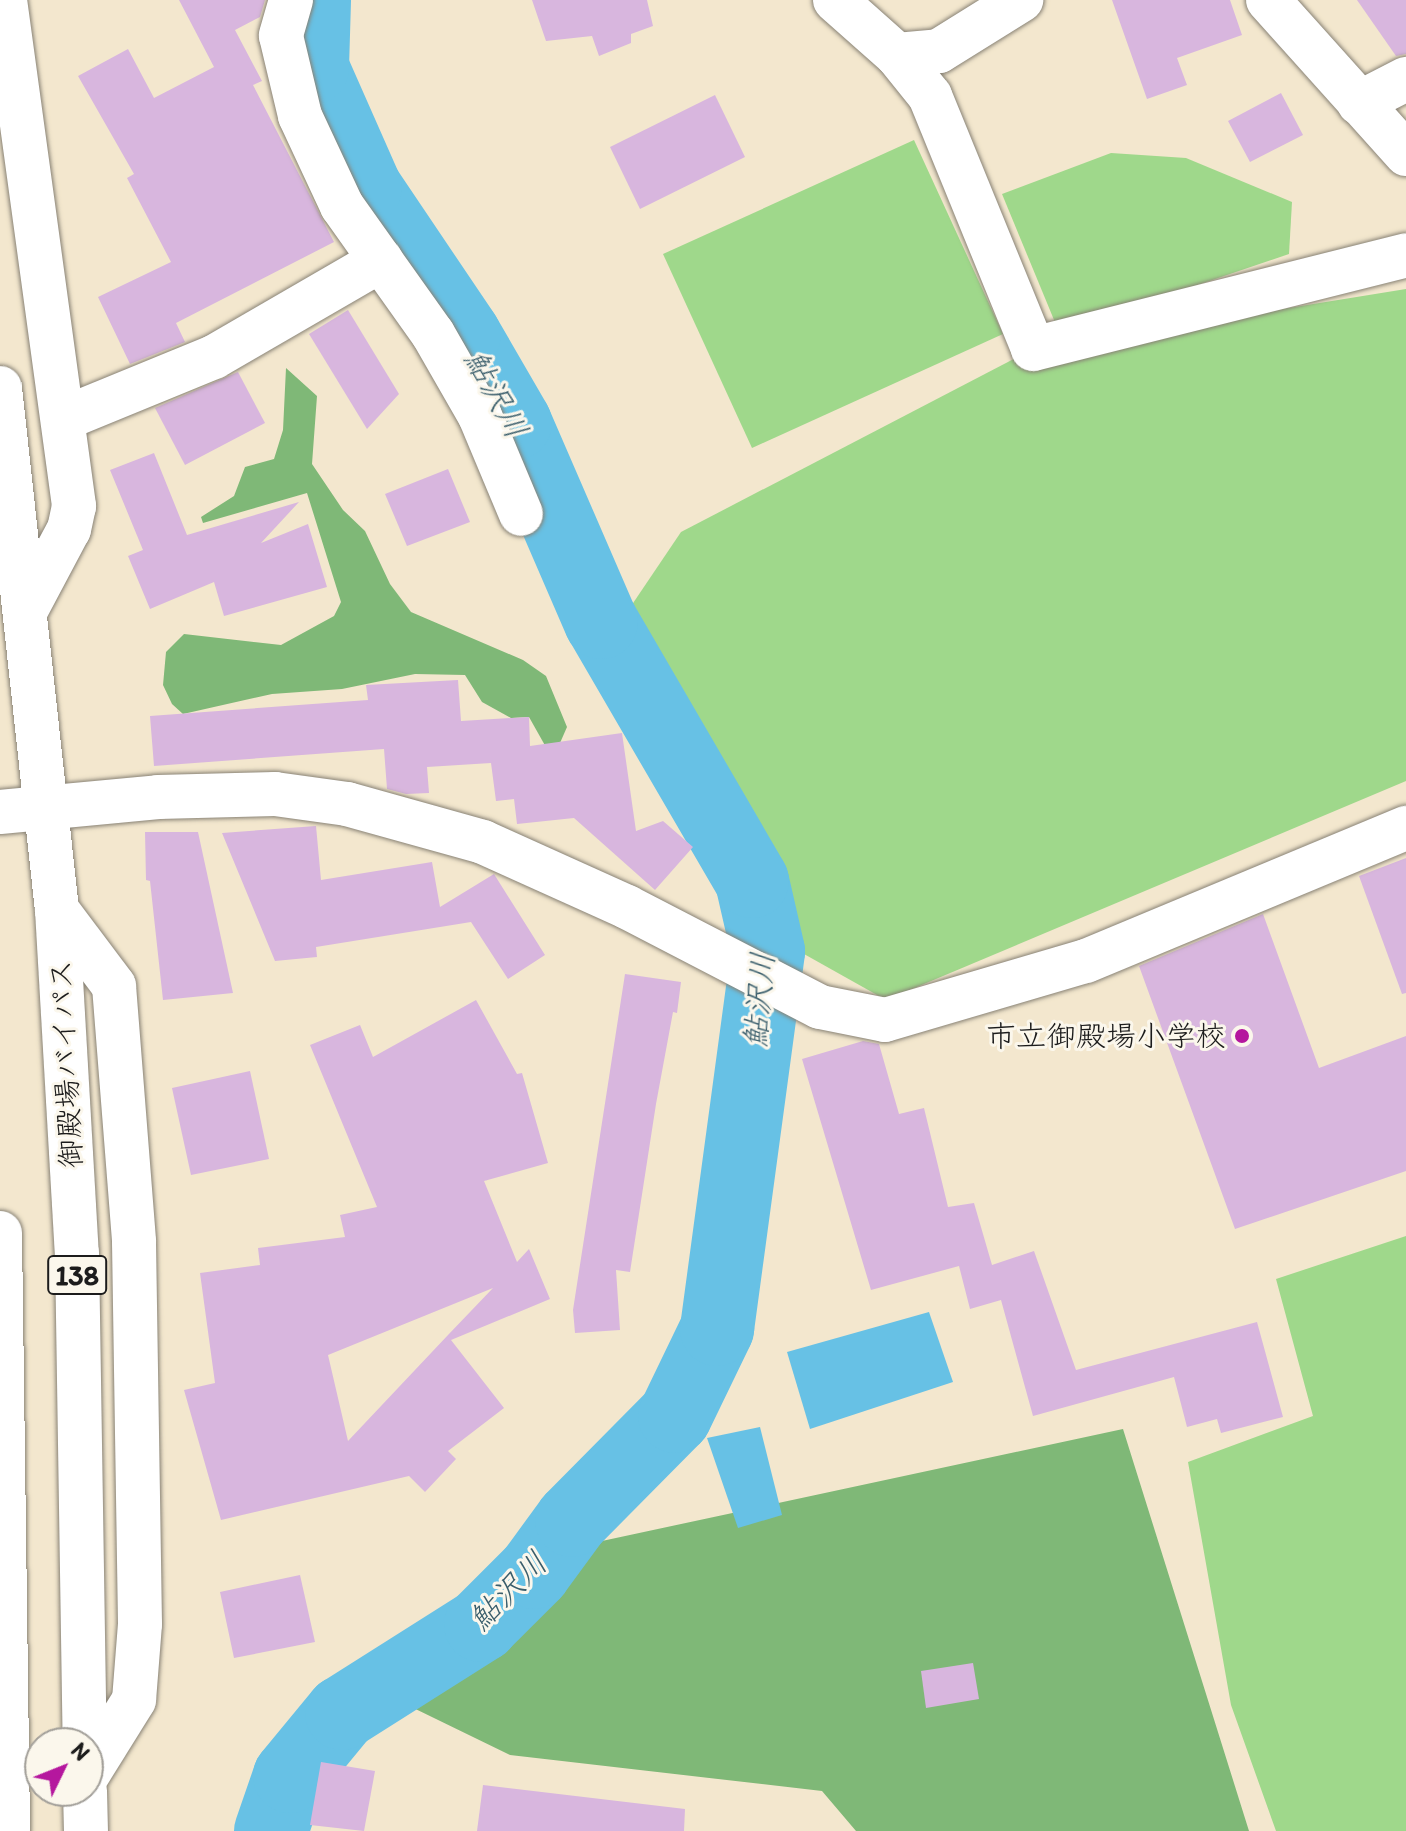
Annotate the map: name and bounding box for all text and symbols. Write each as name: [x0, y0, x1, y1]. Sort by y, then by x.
water label: 鮎沢川: [456, 343, 536, 445]
water label: 鮎沢川: [736, 951, 782, 1049]
street label: 御殿場バイパス: [43, 958, 89, 1170]
place label: 市立御殿場小学校: [986, 1018, 1226, 1054]
marker: 市立御殿場小学校: [1233, 1027, 1251, 1045]
road number: 138: [47, 1251, 107, 1299]
water label: 鮎沢川: [460, 1543, 556, 1639]
north arrow: [24, 1727, 104, 1807]
text: N: [66, 1737, 95, 1766]

